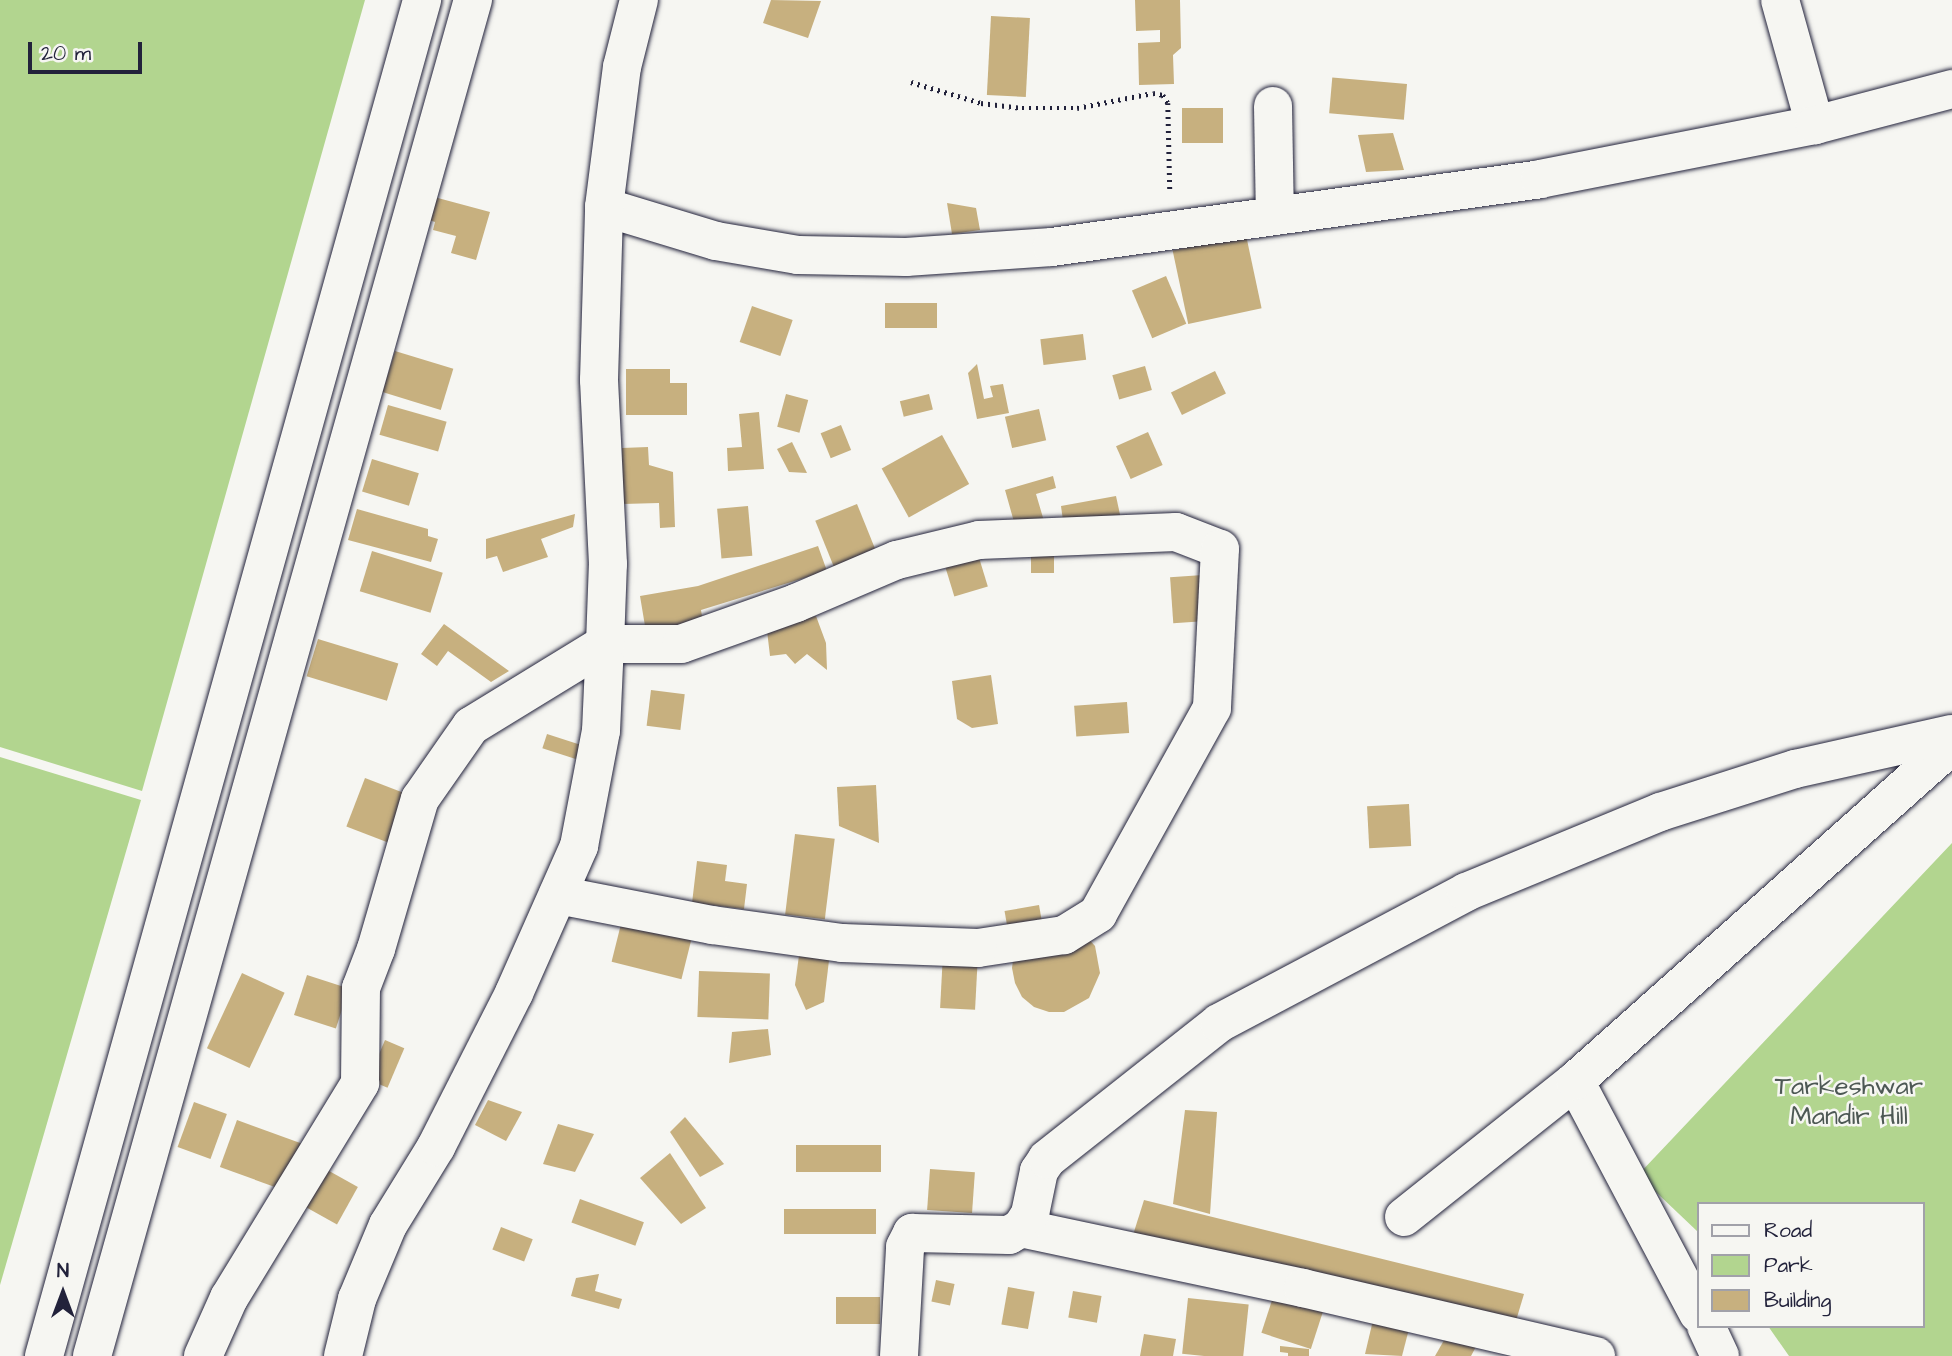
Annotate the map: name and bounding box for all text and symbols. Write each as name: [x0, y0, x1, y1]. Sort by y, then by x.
scale bar: [32, 28, 145, 72]
text: 20 m: [41, 39, 91, 68]
park label: Tarkeshwar Mandir Hill: [1775, 1071, 1923, 1132]
legend: [1696, 1202, 1924, 1328]
text: Road: [1764, 1216, 1812, 1245]
text: Park: [1764, 1251, 1813, 1280]
north arrow: [28, 1258, 98, 1328]
text: N: [57, 1258, 69, 1285]
text: Building: [1764, 1286, 1831, 1315]

